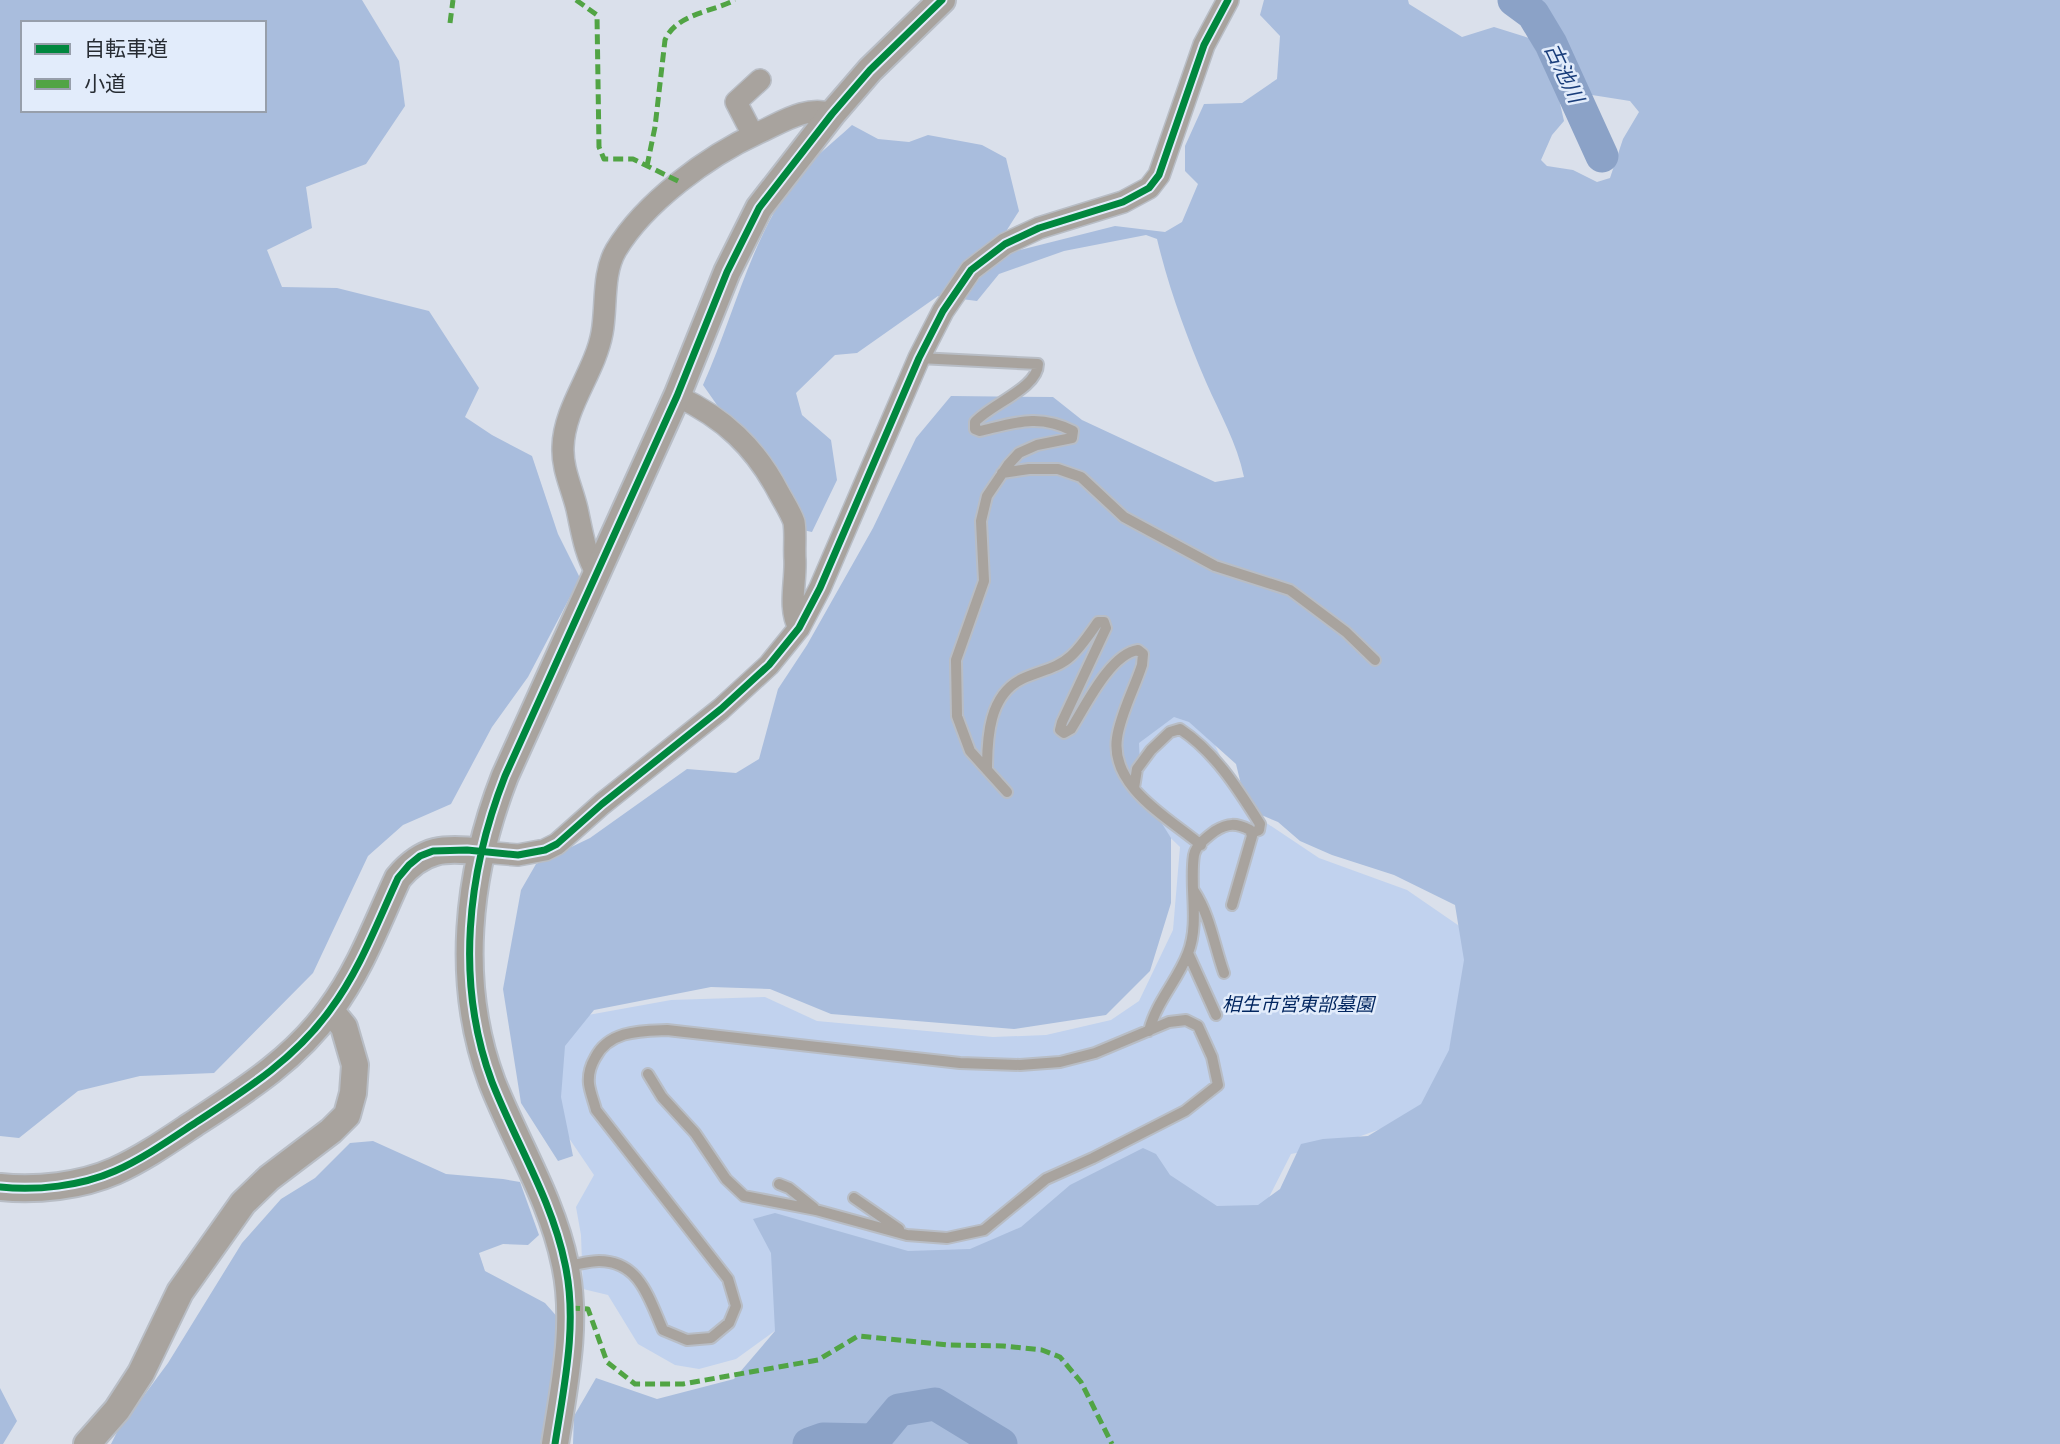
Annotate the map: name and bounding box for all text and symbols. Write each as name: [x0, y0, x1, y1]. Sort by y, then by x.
legend: [21, 21, 266, 112]
text: 自転車道: [84, 37, 168, 61]
water label: 古池川: [1540, 39, 1589, 108]
text: 小道: [84, 72, 126, 96]
park label: 相生市営東部墓園: [1222, 994, 1377, 1015]

